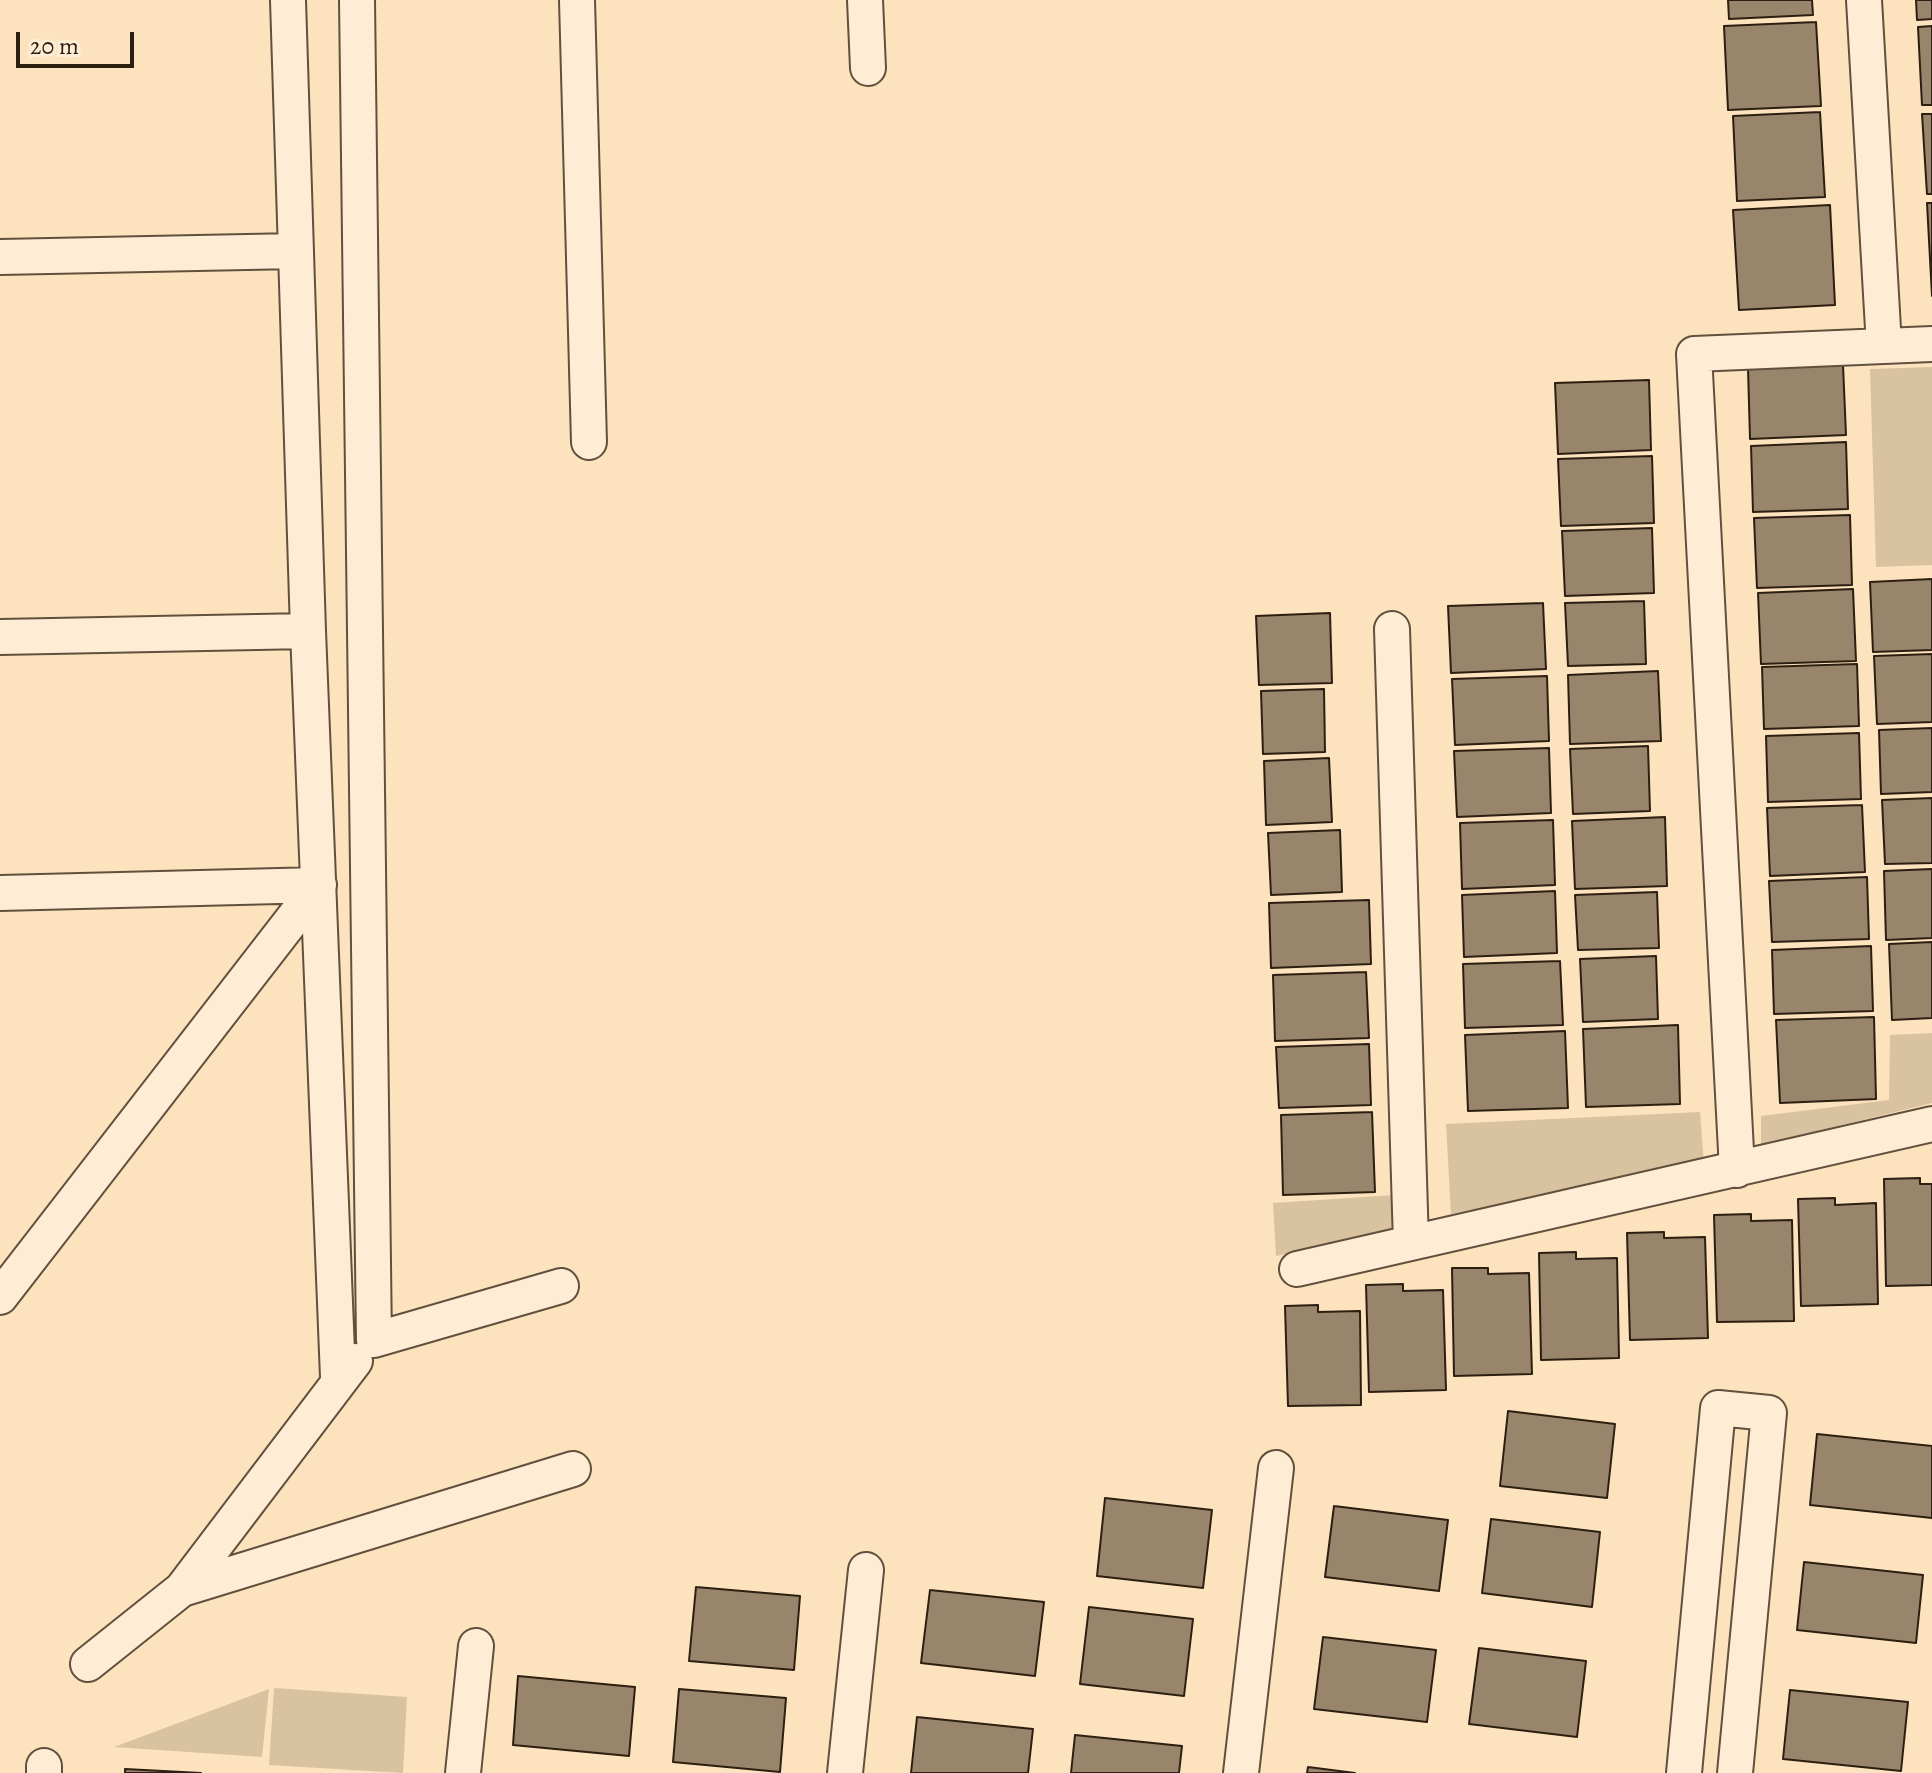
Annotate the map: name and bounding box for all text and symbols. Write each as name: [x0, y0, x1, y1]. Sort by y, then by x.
scale bar: [20, 16, 138, 66]
text: 20 m: [30, 30, 79, 62]

